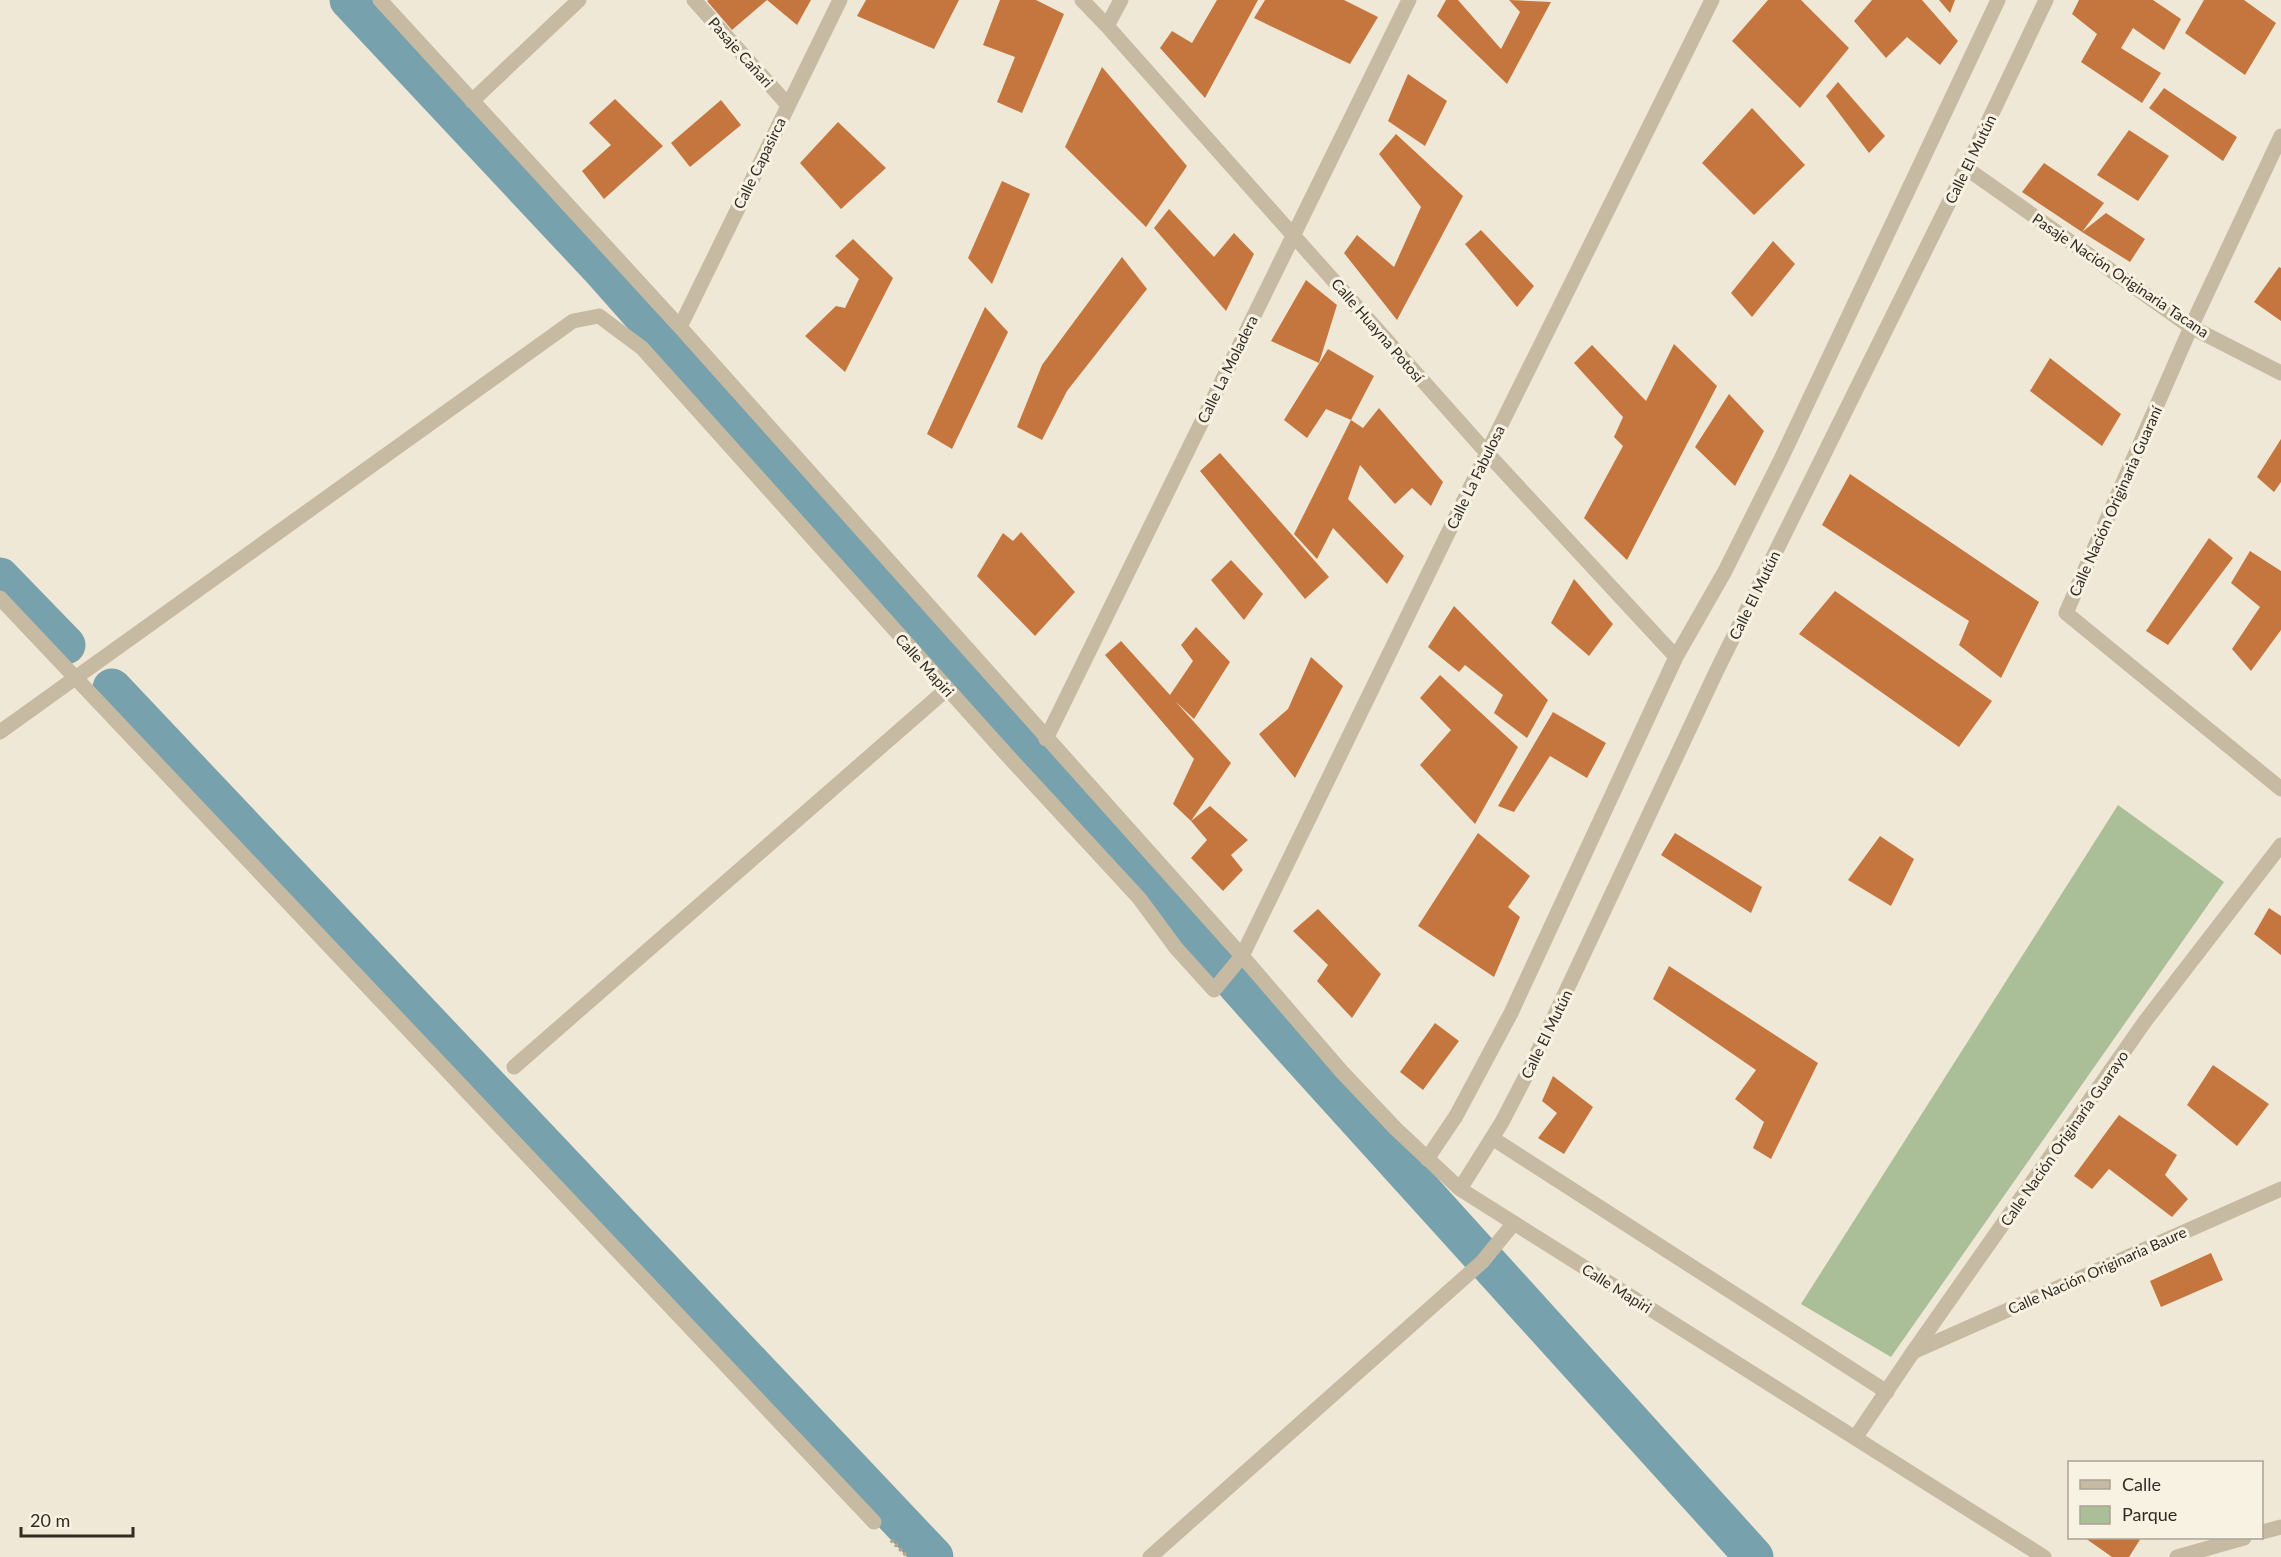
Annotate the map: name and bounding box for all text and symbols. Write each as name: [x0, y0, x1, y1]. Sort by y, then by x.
street label: Pasaje Cañari: [705, 13, 777, 91]
street label: Calle El Mutún: [1941, 112, 1999, 206]
street label: Calle Capasirca: [729, 114, 789, 212]
street label: Pasaje Nación Originaria Tacana: [2029, 209, 2213, 341]
street label: Calle Huayna Potosí: [1328, 274, 1429, 387]
street label: Calle La Moladera: [1193, 312, 1261, 426]
street label: Calle Nación Originaria Guaraní: [2065, 402, 2166, 599]
street label: Calle La Fabulosa: [1442, 422, 1508, 532]
street label: Calle El Mutún: [1725, 548, 1783, 642]
street label: Calle Mapiri: [892, 630, 958, 700]
street label: Calle El Mutún: [1517, 987, 1575, 1081]
street label: Calle Nación Originaria Guarayo: [1996, 1047, 2132, 1229]
street label: Calle Nación Originaria Baure: [2005, 1222, 2189, 1318]
street label: Calle Mapiri: [1579, 1260, 1655, 1316]
legend: [2068, 1461, 2263, 1539]
text: Calle: [2122, 1473, 2161, 1495]
scale bar: [21, 1500, 134, 1538]
text: Parque: [2122, 1503, 2177, 1525]
text: 20 m: [30, 1509, 70, 1531]

